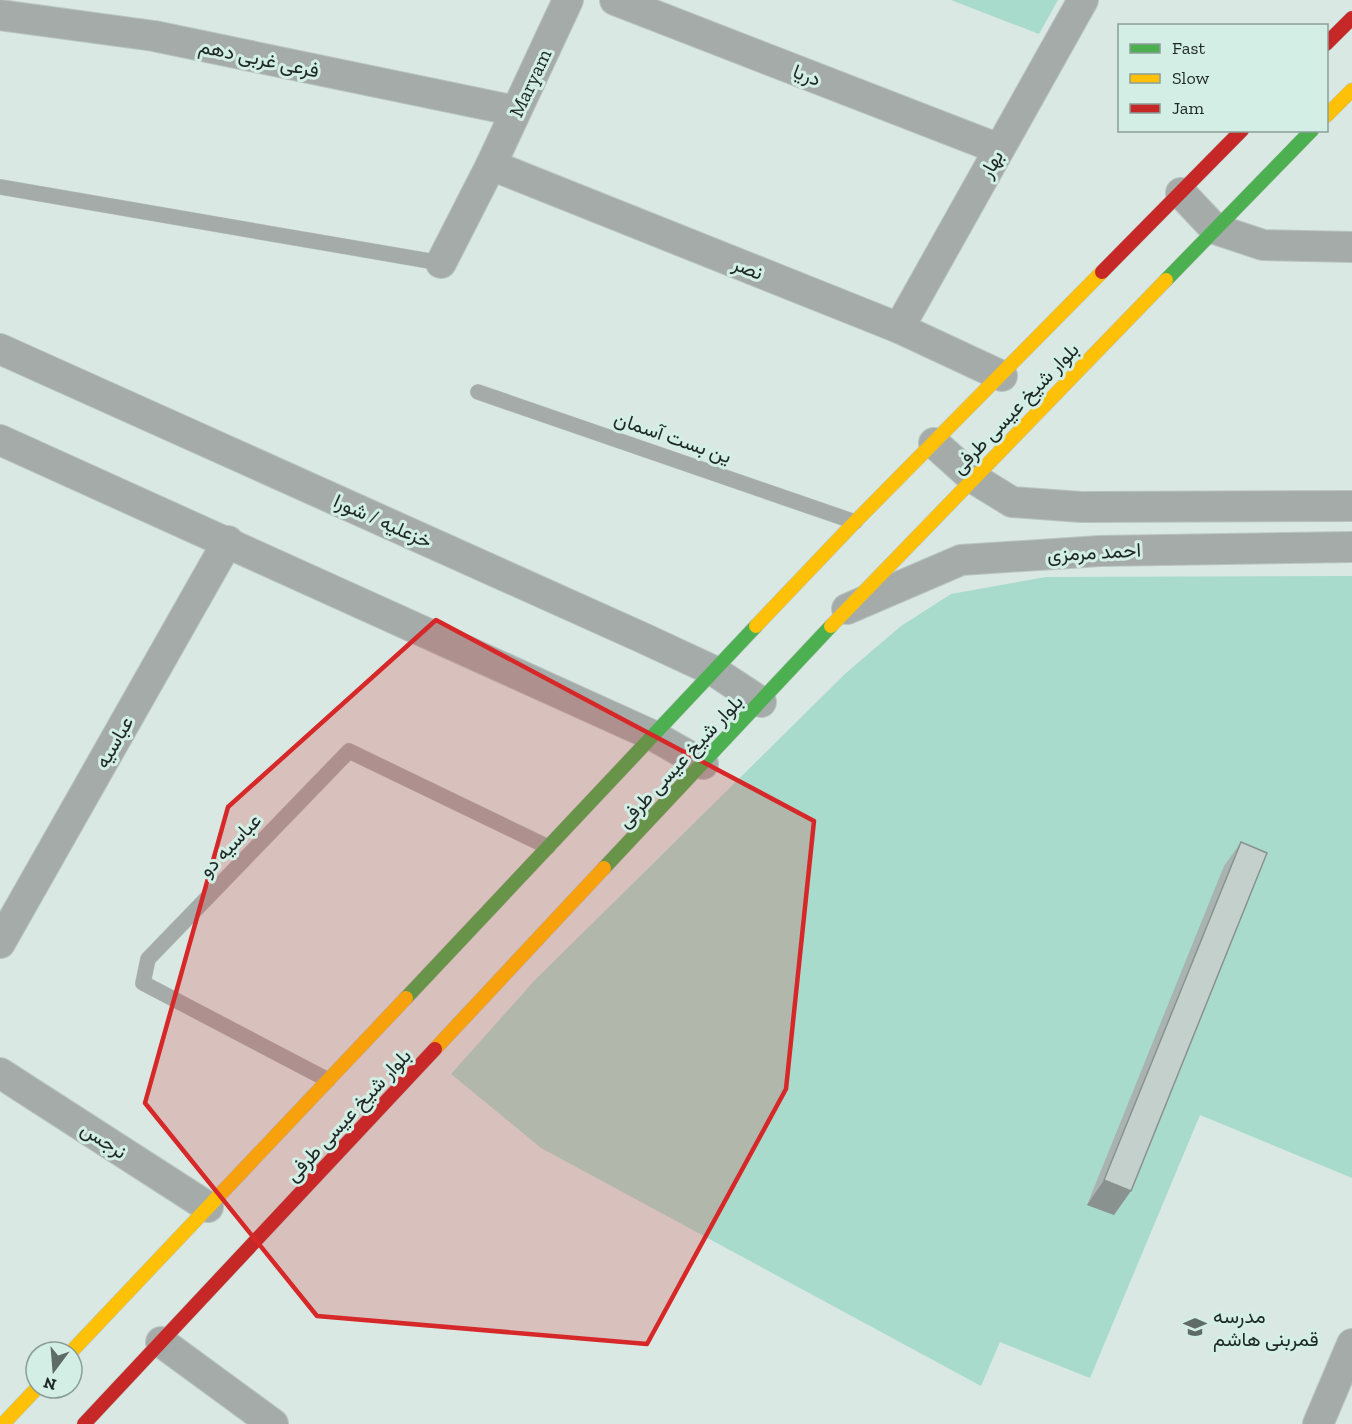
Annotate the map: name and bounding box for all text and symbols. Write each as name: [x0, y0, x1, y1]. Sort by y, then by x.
legend: [1118, 24, 1328, 132]
street label: فرعی غربی دهم: [196, 34, 321, 83]
text: Fast: [1172, 37, 1205, 59]
street label: Maryam: [504, 44, 557, 121]
street label: دریا: [789, 59, 824, 92]
text: Slow: [1172, 67, 1209, 89]
text: Jam: [1172, 97, 1204, 119]
street label: بهار: [973, 146, 1009, 183]
street label: نصر: [728, 251, 767, 286]
street label: بلوار شیخ عیسی طرفی: [946, 337, 1085, 480]
street label: ین بست آسمان: [611, 406, 735, 468]
street label: خزعلیه / شورا: [330, 489, 436, 554]
street label: احمد مرمزی: [1046, 538, 1142, 567]
street label: بلوار شیخ عیسی طرفی: [612, 689, 749, 834]
street label: عباسیه: [90, 712, 138, 772]
street label: عباسیه دو: [194, 808, 267, 882]
street label: بلوار شیخ عیسی طرفی: [280, 1043, 417, 1188]
street label: نرجس: [76, 1116, 132, 1165]
place label: مدرسه قمربنی هاشم: [1213, 1304, 1319, 1352]
school or university icon: مدرسه قمربنی هاشم: [1182, 1314, 1208, 1340]
north arrow: [24, 1340, 84, 1400]
text: N: [42, 1373, 58, 1395]

